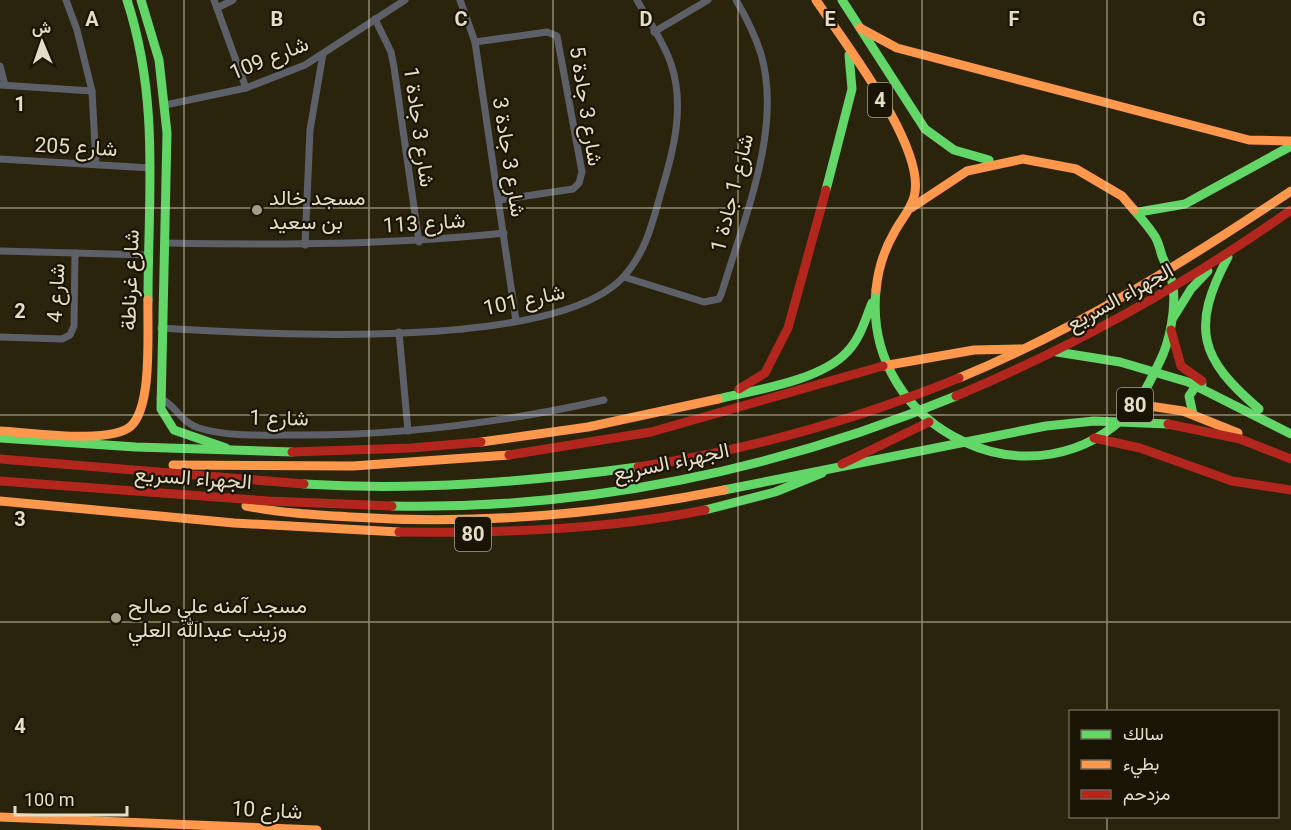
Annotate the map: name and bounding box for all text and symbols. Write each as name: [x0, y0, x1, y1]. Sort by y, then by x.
text: A: [85, 7, 99, 31]
text: B: [271, 7, 283, 31]
text: C: [454, 7, 468, 31]
text: D: [640, 7, 653, 31]
text: E: [824, 7, 836, 31]
text: F: [1009, 7, 1020, 31]
text: G: [1192, 7, 1206, 31]
north arrow: [12, 12, 72, 72]
text: ش: [32, 18, 51, 37]
street label: شارع 109: [226, 31, 313, 87]
street label: شارع 3 جادة 5: [563, 44, 607, 168]
street label: شارع 3 جادة 1: [397, 65, 439, 189]
road number: 4: [868, 83, 892, 117]
text: 1: [14, 92, 26, 116]
street label: شارع 3 جادة 3: [486, 95, 530, 219]
street label: شارع 1 جادة 1: [706, 131, 760, 255]
street label: شارع 205: [34, 133, 118, 163]
place label: مسجد خالد بن سعيد: [269, 186, 365, 234]
marker: مسجد خالد بن سعيد: [250, 203, 264, 217]
street label: شارع 113: [382, 208, 466, 240]
street label: شارع غرناطة: [116, 229, 146, 331]
street label: الجهراء السريع: [1063, 258, 1178, 338]
street label: شارع 4: [42, 263, 72, 323]
street label: شارع 101: [481, 280, 567, 322]
text: 2: [14, 299, 26, 323]
road number: 80: [1117, 388, 1153, 422]
street label: شارع 1: [249, 405, 309, 433]
street label: الجهراء السريع: [611, 438, 732, 488]
street label: الجهراء السريع: [133, 462, 253, 496]
text: 3: [14, 507, 26, 531]
road number: 80: [455, 517, 491, 551]
place label: مسجد آمنه علي صالح وزينب عبدالله العلي: [128, 594, 307, 647]
marker: مسجد آمنه علي صالح وزينب عبدالله العلي: [109, 611, 123, 625]
legend: [1069, 710, 1279, 818]
text: 4: [14, 714, 26, 738]
text: سالك: [1123, 723, 1163, 744]
text: بطيء: [1123, 753, 1159, 779]
scale bar: [15, 779, 128, 817]
text: مزدحم: [1123, 783, 1170, 806]
text: 100 m: [24, 789, 75, 810]
street label: شارع 10: [231, 796, 303, 826]

